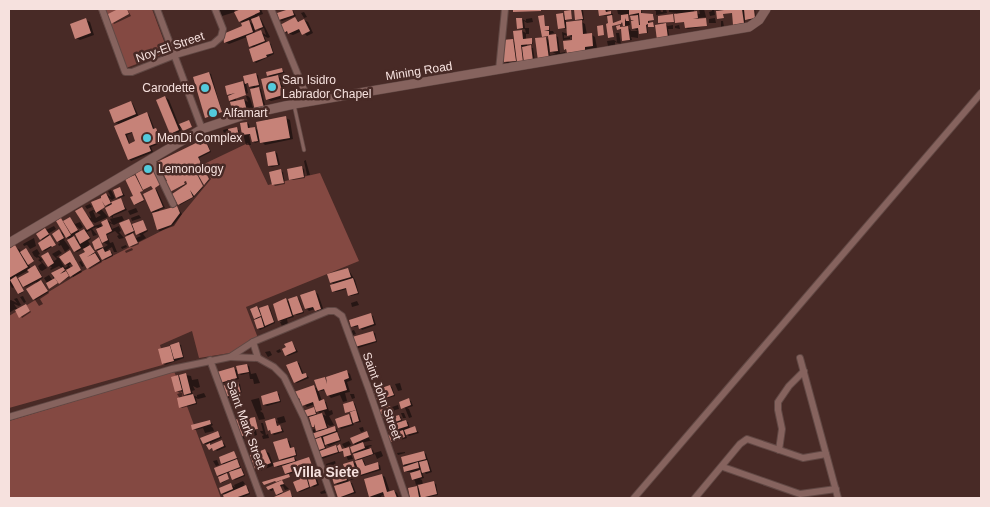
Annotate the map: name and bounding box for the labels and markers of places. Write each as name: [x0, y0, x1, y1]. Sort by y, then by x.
place label: San Isidro Labrador Chapel: [282, 73, 371, 101]
place label: Carodette: [142, 81, 195, 95]
marker: San Isidro Labrador Chapel: [266, 81, 278, 93]
marker: Carodette: [199, 82, 211, 94]
place label: Alfamart: [223, 106, 268, 120]
marker: Alfamart: [207, 107, 219, 119]
place label: MenDi Complex: [157, 131, 242, 145]
marker: MenDi Complex: [141, 132, 153, 144]
place label: Lemonology: [158, 162, 223, 176]
marker: Lemonology: [142, 163, 154, 175]

